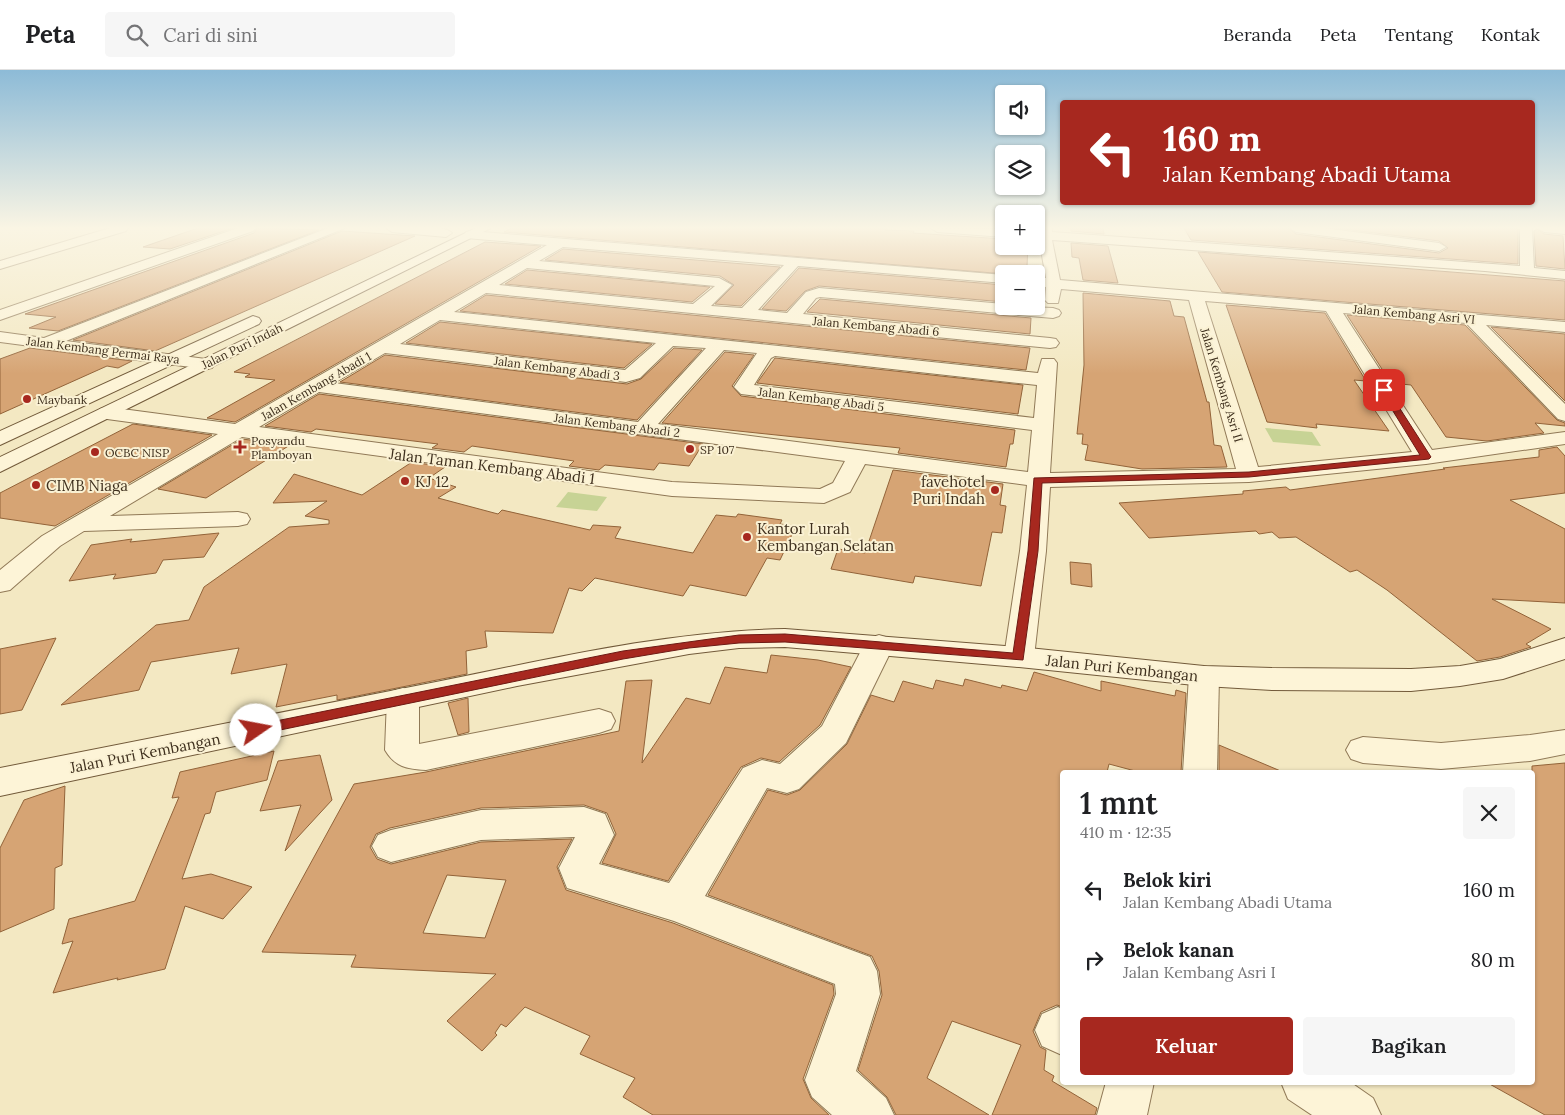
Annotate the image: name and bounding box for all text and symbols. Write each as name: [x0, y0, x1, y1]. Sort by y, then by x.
search box: [105, 12, 455, 57]
text: Peta: [25, 19, 75, 50]
icon: search: [123, 21, 151, 49]
text: Cari di sini: [163, 23, 258, 47]
text: Beranda: [1223, 23, 1292, 46]
text: Peta: [1320, 23, 1356, 46]
text: Tentang: [1384, 23, 1453, 46]
text: Kontak: [1481, 23, 1540, 46]
map controls: [995, 85, 1045, 315]
button: sound: [995, 85, 1045, 135]
text: 160 m: [1163, 116, 1261, 161]
icon: left: [1080, 120, 1145, 185]
button: layers: [995, 145, 1045, 195]
text: Jalan Kembang Abadi Utama: [1163, 160, 1451, 188]
button: +: [995, 205, 1045, 255]
button: −: [995, 265, 1045, 315]
street label: Jalan Kembang Asri VI: [1351, 301, 1476, 327]
street label: Jalan Kembang Abadi 6: [811, 313, 940, 339]
street label: Jalan Puri Indah: [198, 320, 285, 373]
street label: Jalan Kembang Asri II: [1197, 325, 1247, 444]
street label: Jalan Kembang Permai Raya: [25, 333, 181, 367]
street label: Jalan Kembang Abadi 1: [257, 348, 374, 424]
street label: Jalan Kembang Abadi 3: [492, 353, 621, 383]
pin: [1363, 369, 1405, 411]
icon: arrive: [1370, 376, 1398, 404]
street label: Jalan Kembang Abadi 5: [756, 384, 885, 414]
place label: Maybank: [37, 392, 88, 407]
marker: Maybank: [21, 393, 33, 405]
street label: Jalan Kembang Abadi 2: [552, 410, 681, 440]
place label: Posyandu Plamboyan: [251, 433, 312, 462]
marker: Posyandu Plamboyan: [233, 440, 247, 454]
place label: SP 107: [700, 442, 735, 457]
marker: SP 107: [684, 443, 696, 455]
street label: Jalan Taman Kembang Abadi 1: [387, 444, 596, 488]
place label: OCBC NISP: [105, 445, 169, 460]
marker: OCBC NISP: [89, 446, 101, 458]
place label: KJ 12: [415, 472, 449, 491]
place label: favehotel Puri Indah: [913, 472, 985, 508]
marker: KJ 12: [399, 475, 411, 487]
place label: CIMB Niaga: [46, 476, 128, 495]
marker: CIMB Niaga: [30, 479, 42, 491]
marker: favehotel Puri Indah: [989, 484, 1001, 496]
place label: Kantor Lurah Kembangan Selatan: [757, 519, 894, 555]
marker: Kantor Lurah Kembangan Selatan: [741, 531, 753, 543]
street label: Jalan Puri Kembangan: [1044, 650, 1199, 685]
position arrow: [229, 703, 281, 755]
street label: Jalan Puri Kembangan: [67, 729, 222, 777]
text: 1 mnt: [1080, 784, 1158, 822]
button: close: [1463, 787, 1515, 839]
text: 410 m · 12:35: [1080, 822, 1171, 842]
text: Belok kiri: [1123, 868, 1212, 892]
icon: left: [1080, 876, 1108, 904]
text: 160 m: [1463, 878, 1515, 902]
text: Jalan Kembang Abadi Utama: [1123, 892, 1332, 912]
text: Belok kanan: [1123, 938, 1234, 962]
icon: right: [1080, 946, 1108, 974]
text: 80 m: [1471, 948, 1515, 972]
text: Jalan Kembang Asri I: [1123, 962, 1276, 982]
button: Keluar: [1080, 1017, 1293, 1075]
button: Bagikan: [1303, 1017, 1515, 1075]

